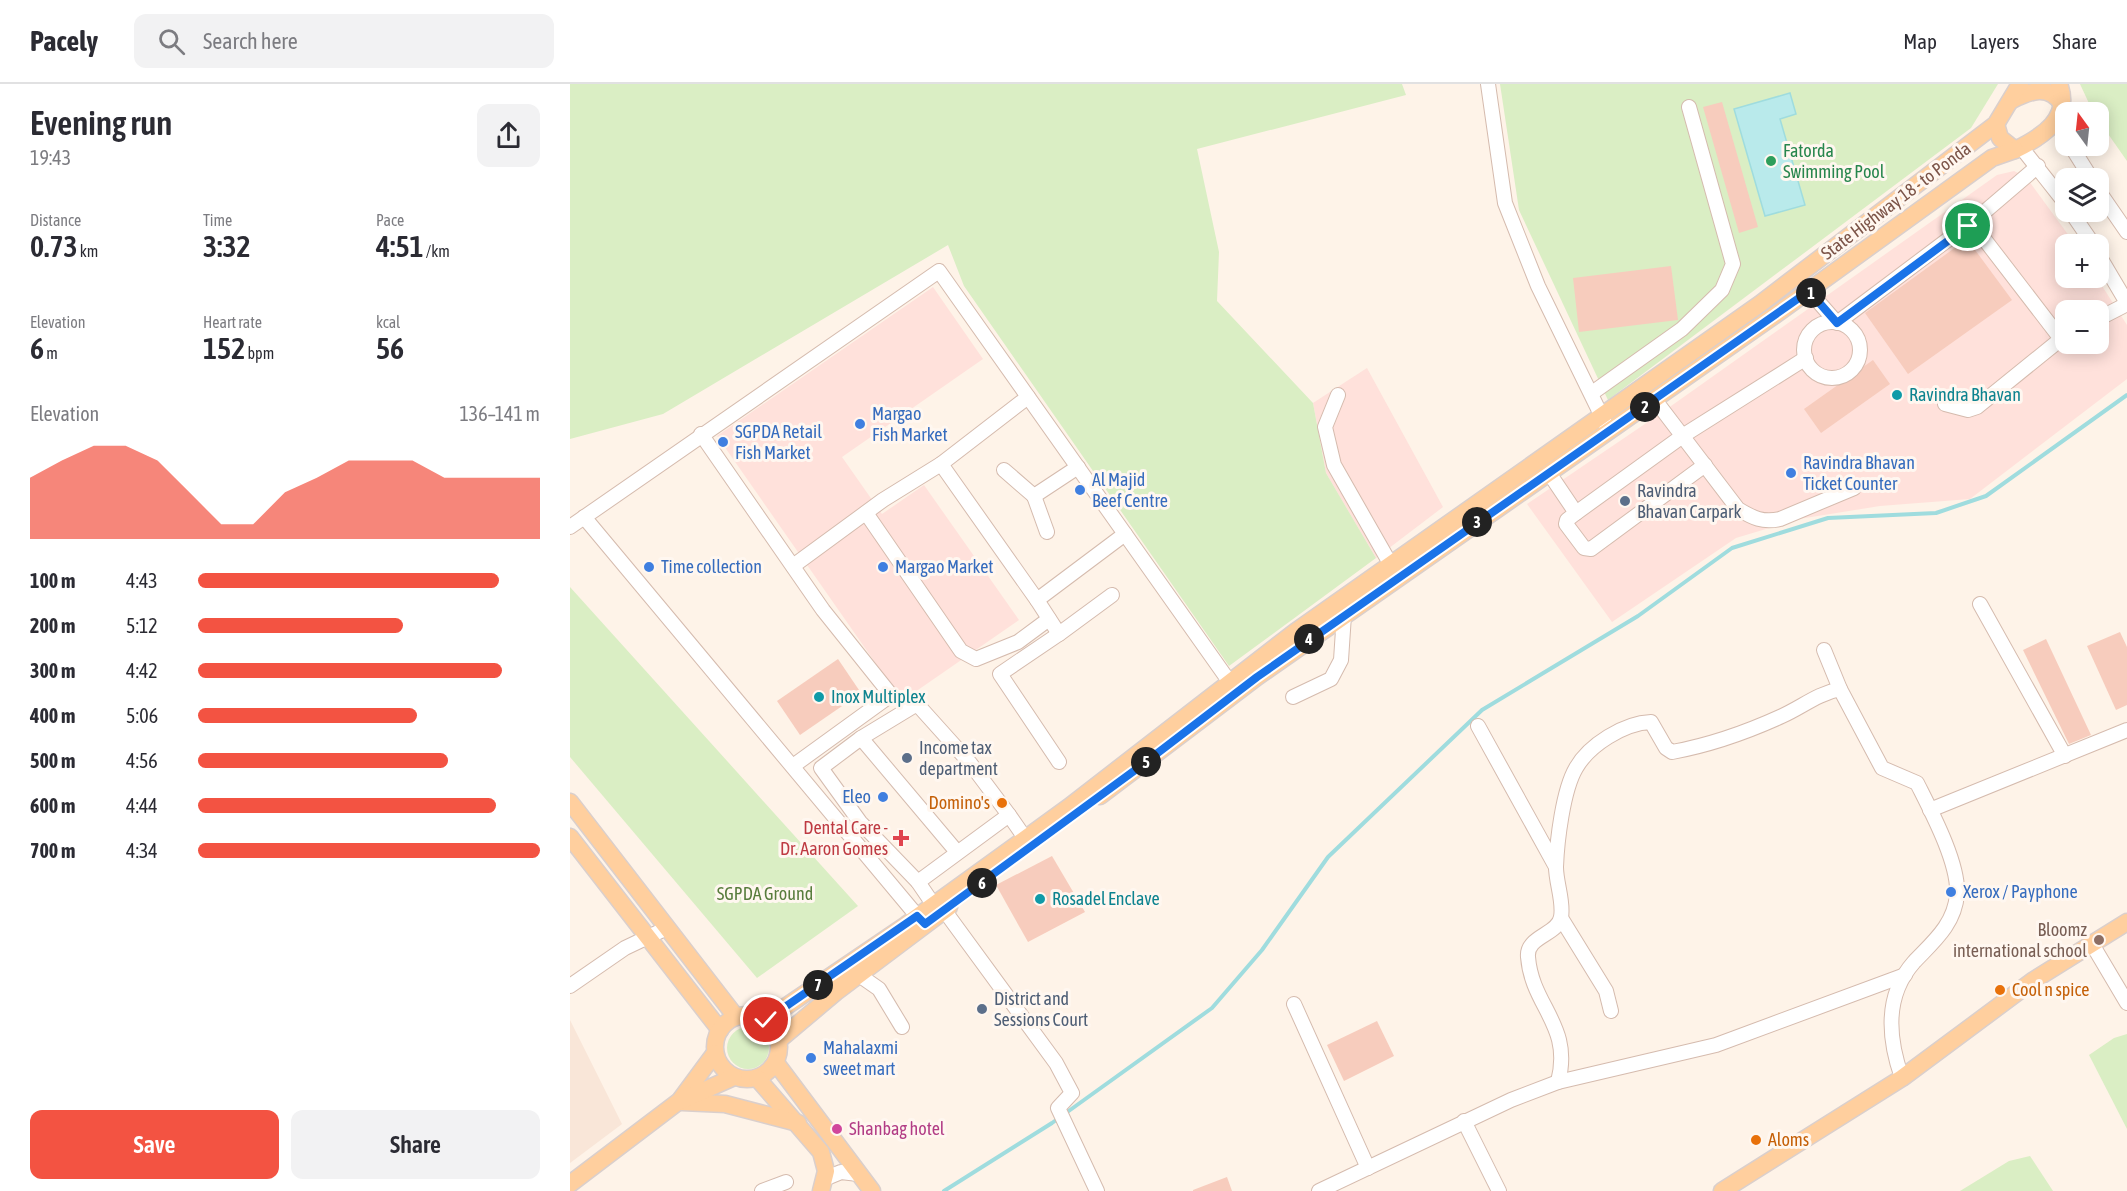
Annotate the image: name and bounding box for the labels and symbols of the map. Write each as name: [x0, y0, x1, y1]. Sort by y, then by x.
north arrow: [2055, 102, 2109, 156]
street label: State Highway 18 - to Ponda: [1817, 138, 1975, 264]
place label: Fatorda Swimming Pool: [1783, 140, 1885, 182]
marker: Fatorda Swimming Pool: [1764, 154, 1778, 168]
pin: [1942, 200, 1993, 251]
pin: 1: [1796, 278, 1826, 308]
place label: Ravindra Bhavan: [1909, 384, 2021, 405]
marker: Ravindra Bhavan: [1890, 388, 1904, 402]
pin: 2: [1630, 392, 1660, 422]
place label: Margao Fish Market: [872, 403, 948, 445]
marker: Margao Fish Market: [853, 417, 867, 431]
place label: SGPDA Retail Fish Market: [735, 421, 822, 463]
marker: SGPDA Retail Fish Market: [716, 435, 730, 449]
place label: Ravindra Bhavan Ticket Counter: [1803, 452, 1915, 494]
marker: Ravindra Bhavan Ticket Counter: [1784, 466, 1798, 480]
place label: Al Majid Beef Centre: [1092, 469, 1168, 511]
place label: Ravindra Bhavan Carpark: [1637, 480, 1741, 522]
marker: Al Majid Beef Centre: [1073, 483, 1087, 497]
marker: Ravindra Bhavan Carpark: [1618, 494, 1632, 508]
pin: 3: [1462, 507, 1492, 537]
place label: Time collection: [661, 556, 762, 577]
place label: Margao Market: [895, 556, 994, 577]
marker: Time collection: [642, 560, 656, 574]
marker: Margao Market: [876, 560, 890, 574]
pin: 4: [1294, 624, 1324, 654]
place label: Inox Multiplex: [831, 686, 926, 707]
marker: Inox Multiplex: [812, 690, 826, 704]
place label: Income tax department: [919, 737, 998, 779]
pin: 5: [1131, 747, 1161, 777]
marker: Income tax department: [900, 751, 914, 765]
place label: Eleo: [842, 786, 871, 807]
marker: Eleo: [876, 790, 890, 804]
place label: Domino's: [929, 792, 990, 813]
marker: Domino's: [995, 796, 1009, 810]
place label: Dental Care - Dr. Aaron Gomes: [780, 817, 888, 859]
marker: Dental Care - Dr. Aaron Gomes: [892, 829, 910, 847]
pin: 6: [967, 868, 997, 898]
place label: Xerox / Payphone: [1963, 881, 2078, 902]
park label: SGPDA Ground: [717, 883, 813, 904]
marker: Xerox / Payphone: [1944, 885, 1958, 899]
place label: Rosadel Enclave: [1052, 888, 1160, 909]
marker: Rosadel Enclave: [1033, 892, 1047, 906]
place label: Bloomz international school: [1953, 919, 2088, 961]
marker: Bloomz international school: [2092, 933, 2106, 947]
pin: 7: [803, 970, 833, 1000]
place label: Cool n spice: [2012, 979, 2089, 1000]
marker: Cool n spice: [1993, 983, 2007, 997]
place label: District and Sessions Court: [994, 988, 1088, 1030]
pin: [740, 994, 791, 1045]
marker: District and Sessions Court: [975, 1002, 989, 1016]
place label: Mahalaxmi sweet mart: [823, 1037, 898, 1079]
marker: Mahalaxmi sweet mart: [804, 1051, 818, 1065]
place label: Shanbag hotel: [849, 1118, 945, 1139]
marker: Shanbag hotel: [830, 1122, 844, 1136]
place label: Aloms: [1768, 1129, 1809, 1150]
marker: Aloms: [1749, 1133, 1763, 1147]

